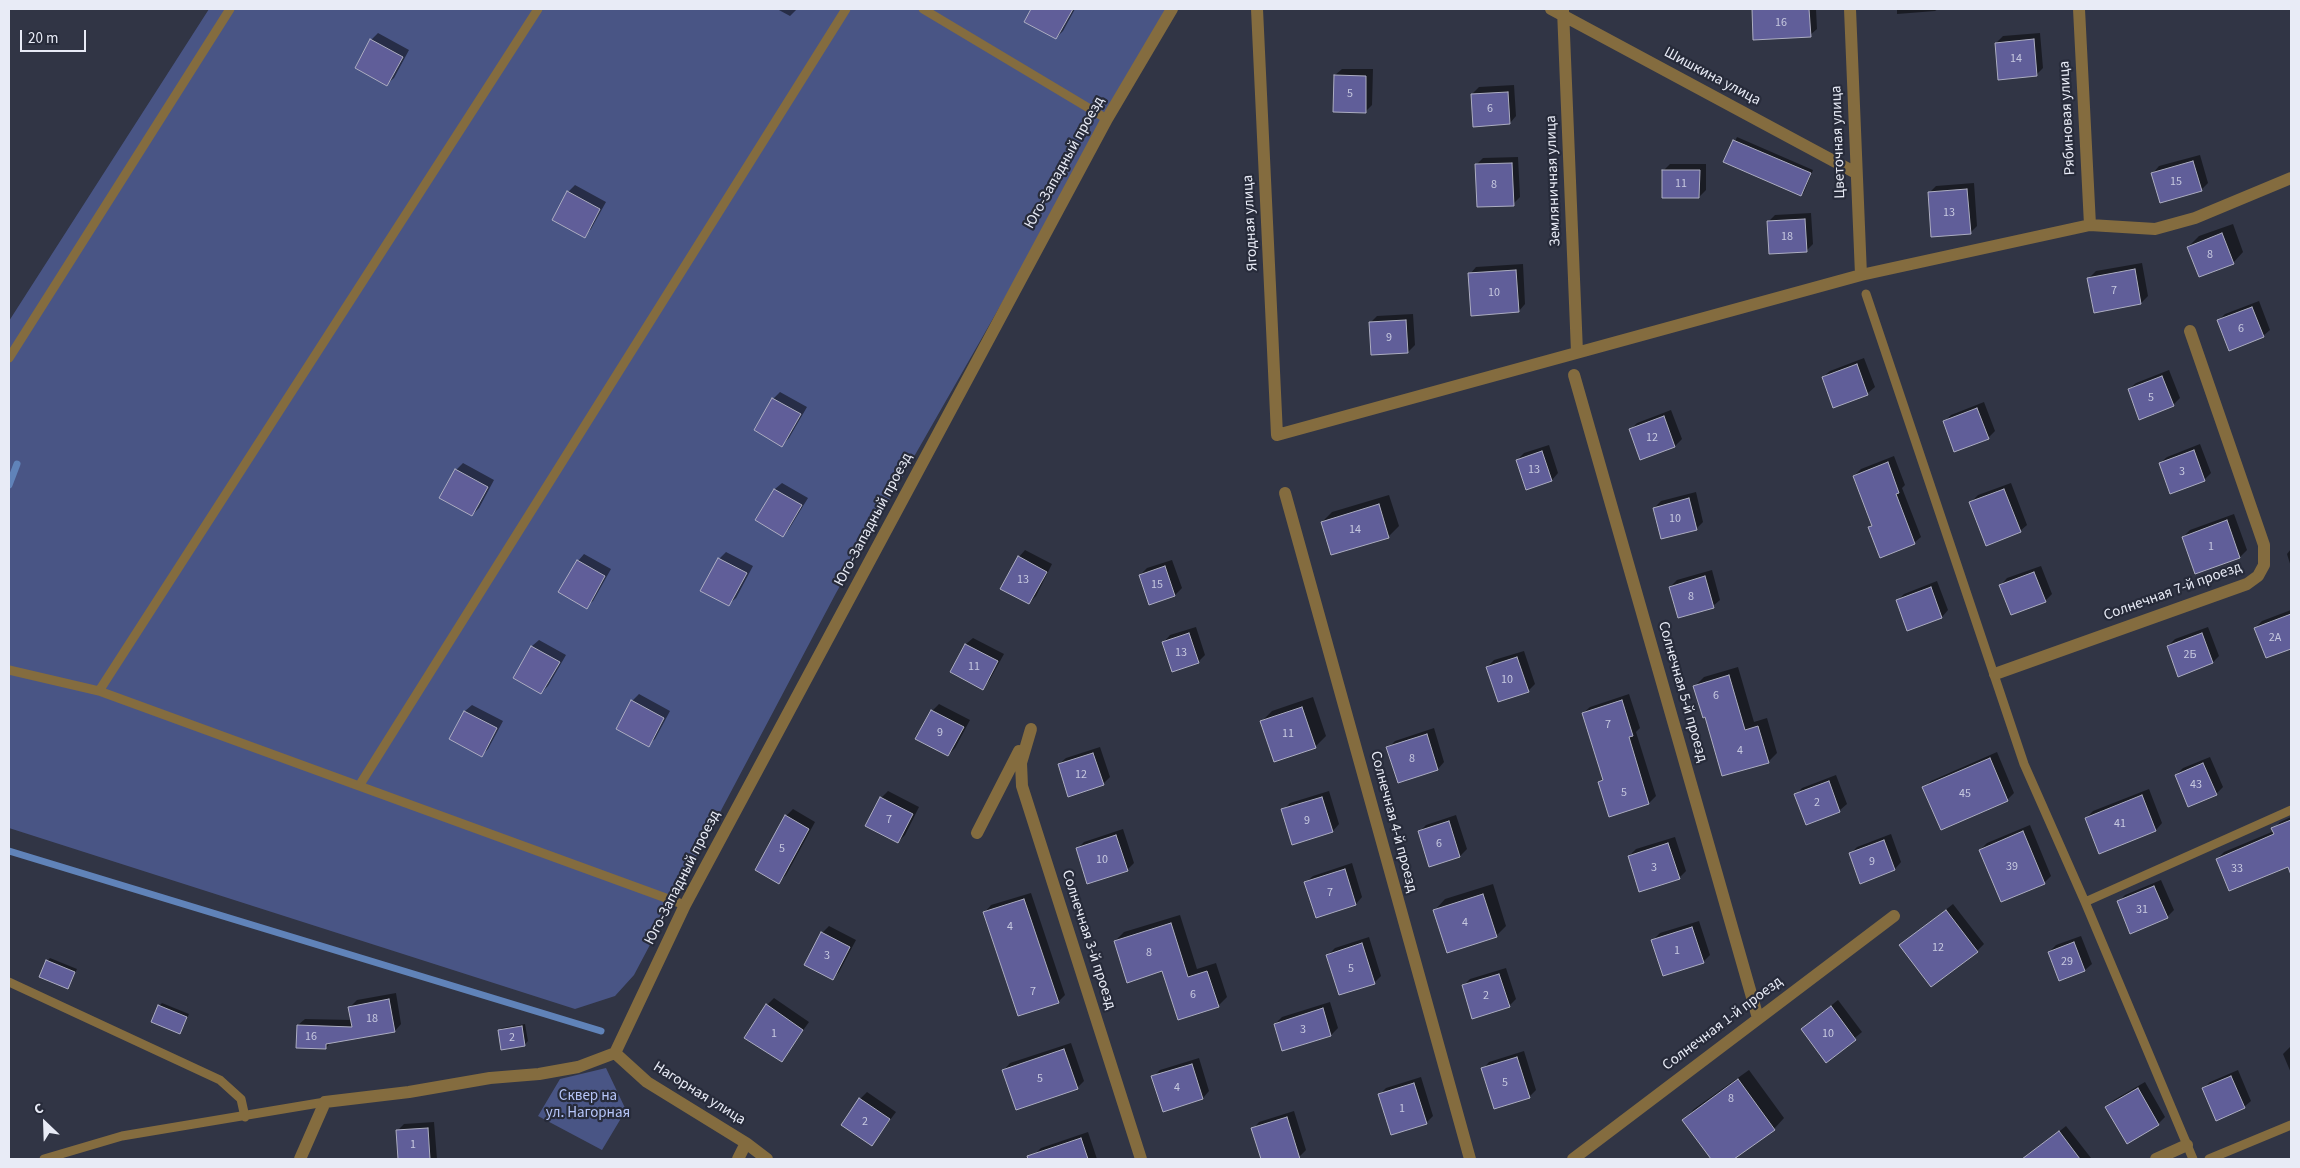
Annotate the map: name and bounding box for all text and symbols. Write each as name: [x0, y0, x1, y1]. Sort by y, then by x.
house number: 16: [1775, 16, 1787, 30]
scale bar: [22, 20, 89, 52]
text: 20 m: [28, 28, 58, 49]
street label: Шишкина улица: [1661, 44, 1763, 110]
house number: 14: [2010, 52, 2022, 66]
street label: Рябиновая улица: [2056, 60, 2080, 176]
street label: Цветочная улица: [1828, 85, 1850, 199]
house number: 5: [1347, 87, 1353, 101]
street label: Юго-Западный проезд: [1021, 94, 1109, 232]
house number: 6: [1487, 102, 1493, 116]
street label: Земляничная улица: [1543, 115, 1565, 247]
street label: Ягодная улица: [1239, 174, 1263, 272]
house number: 15: [2170, 175, 2182, 189]
house number: 11: [1675, 177, 1687, 191]
house number: 8: [1491, 178, 1497, 192]
house number: 13: [1943, 206, 1955, 220]
house number: 18: [1781, 230, 1793, 244]
house number: 8: [2207, 248, 2213, 262]
house number: 7: [2111, 284, 2117, 298]
house number: 10: [1488, 286, 1500, 300]
house number: 6: [2238, 322, 2244, 336]
house number: 9: [1386, 331, 1392, 345]
house number: 5: [2148, 391, 2154, 405]
house number: 12: [1646, 431, 1658, 445]
street label: Юго-Западный проезд: [831, 450, 917, 590]
house number: 13: [1528, 463, 1540, 477]
house number: 3: [2179, 465, 2185, 479]
house number: 10: [1669, 512, 1681, 526]
house number: 14: [1349, 523, 1361, 537]
house number: 1: [2208, 540, 2214, 554]
street label: Солнечная 7-й проезд: [2102, 559, 2244, 625]
house number: 13: [1017, 573, 1029, 587]
house number: 15: [1151, 578, 1163, 592]
house number: 8: [1688, 590, 1694, 604]
street label: Солнечная 5-й проезд: [1653, 620, 1711, 764]
house number: 2А: [2269, 631, 2281, 645]
house number: 13: [1175, 646, 1187, 660]
house number: 2Б: [2184, 648, 2196, 662]
house number: 11: [968, 660, 980, 674]
house number: 10: [1501, 673, 1513, 687]
house number: 6: [1713, 689, 1719, 703]
house number: 7: [1605, 718, 1611, 732]
house number: 9: [937, 726, 943, 740]
house number: 11: [1282, 727, 1294, 741]
house number: 4: [1737, 744, 1743, 758]
street label: Солнечная 4-й проезд: [1365, 749, 1421, 895]
house number: 8: [1409, 752, 1415, 766]
house number: 12: [1075, 768, 1087, 782]
house number: 43: [2190, 778, 2202, 792]
house number: 5: [1621, 786, 1627, 800]
house number: 45: [1959, 787, 1971, 801]
house number: 2: [1814, 796, 1820, 810]
street label: Юго-Западный проезд: [641, 808, 725, 948]
house number: 7: [886, 813, 892, 827]
house number: 9: [1304, 814, 1310, 828]
house number: 41: [2114, 817, 2126, 831]
house number: 6: [1436, 837, 1442, 851]
house number: 5: [779, 842, 785, 856]
house number: 10: [1096, 853, 1108, 867]
house number: 9: [1869, 855, 1875, 869]
house number: 39: [2006, 860, 2018, 874]
house number: 3: [1651, 861, 1657, 875]
house number: 33: [2231, 862, 2243, 876]
street label: Солнечная 3-й проезд: [1057, 868, 1119, 1012]
house number: 7: [1327, 886, 1333, 900]
house number: 31: [2136, 903, 2148, 917]
house number: 4: [1462, 916, 1468, 930]
house number: 4: [1007, 920, 1013, 934]
house number: 12: [1932, 941, 1944, 955]
house number: 1: [1674, 944, 1680, 958]
house number: 8: [1146, 946, 1152, 960]
house number: 3: [824, 949, 830, 963]
house number: 29: [2061, 955, 2073, 969]
house number: 5: [1348, 962, 1354, 976]
street label: Солнечная 1-й проезд: [1659, 973, 1787, 1075]
house number: 7: [1030, 985, 1036, 999]
house number: 6: [1190, 988, 1196, 1002]
house number: 2: [1483, 989, 1489, 1003]
house number: 18: [366, 1012, 378, 1026]
house number: 3: [1300, 1023, 1306, 1037]
house number: 1: [771, 1027, 777, 1041]
house number: 10: [1822, 1027, 1834, 1041]
house number: 16: [305, 1030, 317, 1044]
house number: 2: [509, 1031, 515, 1045]
street label: Нагорная улица: [650, 1058, 748, 1130]
house number: 5: [1037, 1072, 1043, 1086]
house number: 5: [1502, 1076, 1508, 1090]
house number: 4: [1174, 1081, 1180, 1095]
park label: Сквер на ул. Нагорная: [546, 1088, 630, 1123]
house number: 8: [1728, 1092, 1734, 1106]
north arrow: [20, 1098, 70, 1148]
text: С: [31, 1099, 47, 1120]
house number: 1: [1399, 1102, 1405, 1116]
house number: 2: [862, 1115, 868, 1129]
house number: 1: [410, 1138, 416, 1152]

